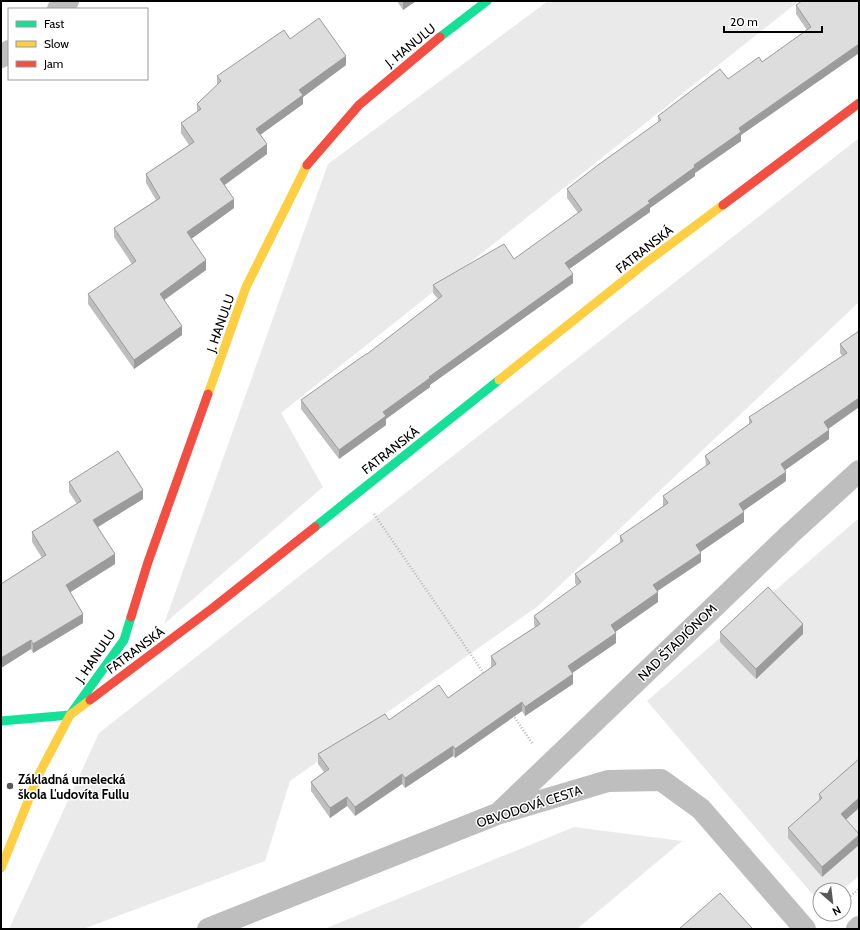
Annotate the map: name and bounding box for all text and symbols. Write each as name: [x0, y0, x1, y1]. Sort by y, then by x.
legend: [8, 8, 148, 80]
scale bar: [724, 8, 822, 34]
text: 20 m: [730, 14, 758, 29]
text: Fast: [44, 16, 64, 31]
street label: J. HANULU: [381, 20, 439, 71]
text: Slow: [44, 36, 69, 51]
text: Jam: [43, 56, 63, 71]
street label: FATRANSKÁ: [612, 221, 676, 276]
street label: J. HANULU: [202, 292, 237, 355]
street label: FATRANSKÁ: [358, 422, 422, 477]
street label: NAD ŠTADIÓNOM: [633, 599, 720, 684]
street label: FATRANSKÁ: [102, 622, 167, 677]
street label: J. HANULU: [71, 626, 119, 686]
place label: Základná umelecká škola Ľudovíta Fullu: [18, 771, 129, 802]
street label: OBVODOVÁ CESTA: [474, 780, 584, 831]
marker: Základná umelecká škola Ľudovíta Fullu: [5, 781, 15, 791]
north arrow: [812, 882, 852, 922]
text: N: [830, 903, 843, 919]

